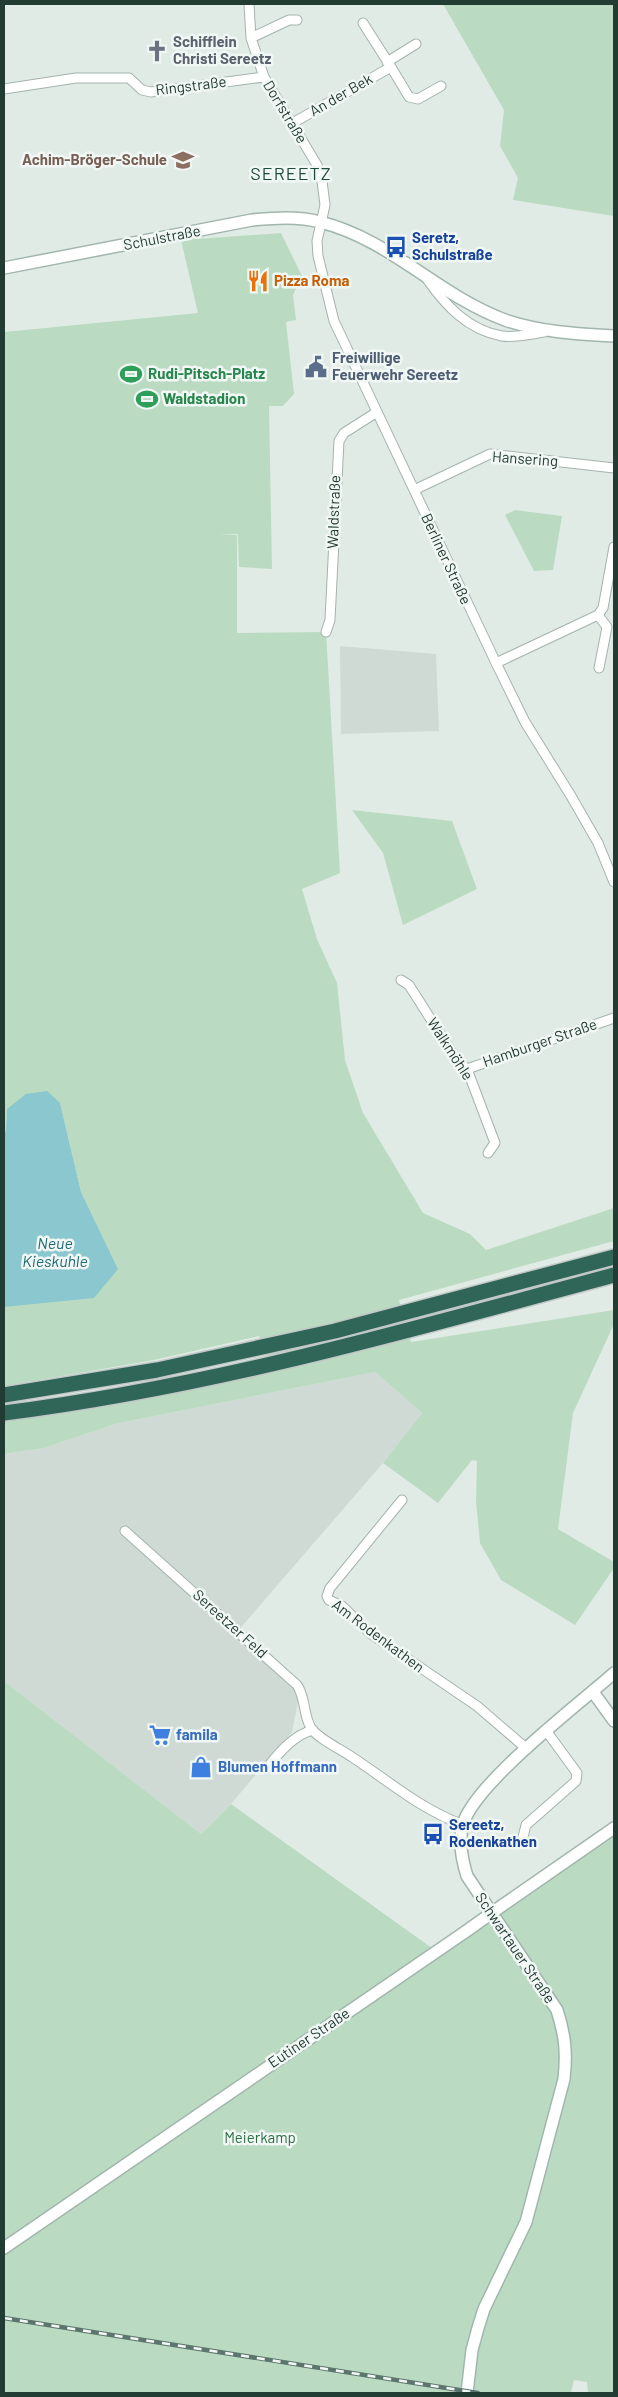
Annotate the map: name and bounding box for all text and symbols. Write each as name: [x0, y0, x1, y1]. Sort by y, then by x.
place label: Schifflein Christi Sereetz: [173, 32, 272, 67]
church icon: Schifflein Christi Sereetz: [144, 38, 170, 64]
street label: An der Bek: [306, 69, 376, 119]
street label: Ringstraße: [154, 72, 227, 98]
street label: Dorfstraße: [260, 77, 312, 146]
school or university icon: Achim-Bröger-Schule: [170, 147, 196, 173]
place label: Achim-Bröger-Schule: [22, 150, 167, 168]
district label: SEREETZ: [250, 162, 332, 184]
street label: Schulstraße: [122, 221, 202, 253]
place label: Seretz, Schulstraße: [412, 228, 493, 263]
bus stop icon: Seretz, Schulstraße: [383, 234, 409, 260]
restaurant icon: Pizza Roma: [245, 268, 271, 294]
place label: Pizza Roma: [274, 271, 349, 289]
place label: Freiwillige Feuerwehr Sereetz: [332, 348, 458, 383]
public building icon: Freiwillige Feuerwehr Sereetz: [303, 354, 329, 380]
sports icon: Rudi-Pitsch-Platz: [118, 361, 144, 387]
place label: Rudi-Pitsch-Platz: [148, 364, 265, 382]
sports icon: Waldstadion: [134, 386, 160, 412]
place label: Waldstadion: [163, 389, 245, 407]
street label: Hansering: [491, 447, 559, 469]
street label: Waldstraße: [323, 475, 343, 549]
street label: Berliner Straße: [418, 510, 476, 607]
street label: Walkmöhle: [424, 1014, 478, 1083]
street label: Hamburger Straße: [480, 1014, 599, 1070]
water label: Neue Kieskuhle: [22, 1233, 88, 1270]
street label: Sereetzer Feld: [190, 1585, 272, 1661]
street label: Am Rodenkathen: [329, 1595, 428, 1676]
supermarket icon: famila: [147, 1722, 173, 1748]
place label: famila: [176, 1725, 218, 1743]
shop icon: Blumen Hoffmann: [188, 1754, 214, 1780]
place label: Blumen Hoffmann: [218, 1757, 337, 1775]
place label: Sereetz, Rodenkathen: [449, 1815, 537, 1850]
bus stop icon: Sereetz, Rodenkathen: [420, 1821, 446, 1847]
street label: Schwartauer Straße: [472, 1889, 560, 2006]
street label: Eutiner Straße: [264, 2003, 353, 2071]
park label: Meierkamp: [224, 2128, 296, 2146]

